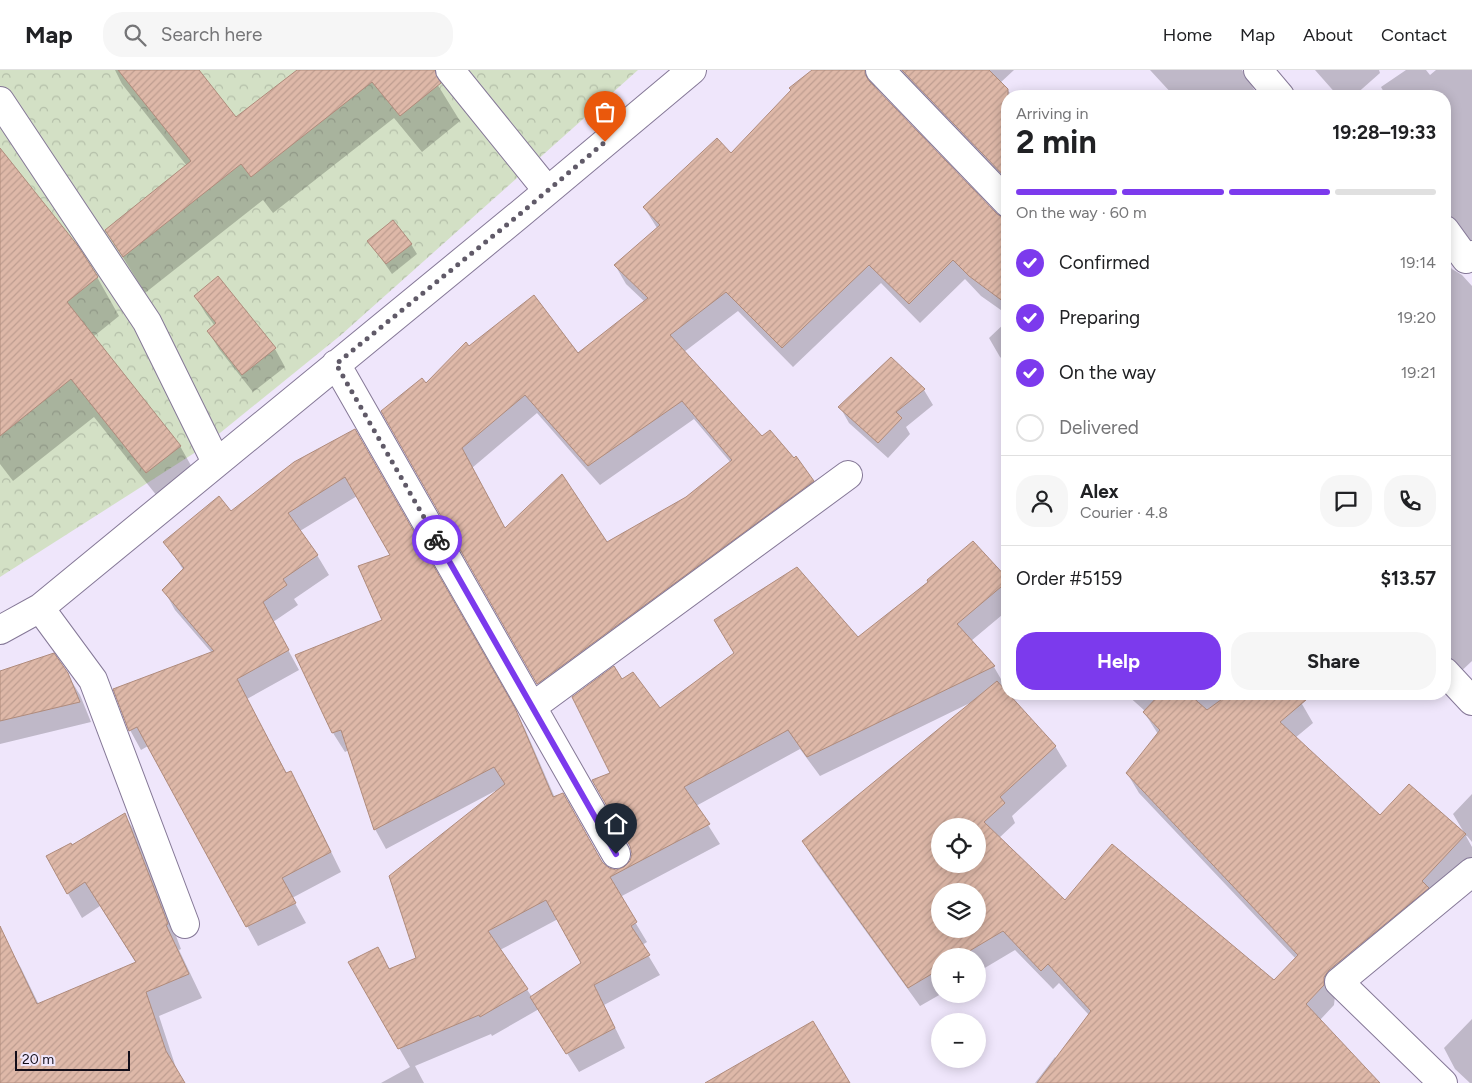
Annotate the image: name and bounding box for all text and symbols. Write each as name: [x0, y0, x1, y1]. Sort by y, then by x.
search box: [103, 12, 453, 57]
text: Map: [25, 20, 73, 49]
icon: search: [121, 21, 149, 49]
text: Search here: [161, 23, 262, 46]
text: Home: [1163, 24, 1212, 46]
text: Map: [1240, 24, 1275, 46]
text: About: [1303, 24, 1353, 46]
text: Contact: [1381, 24, 1447, 46]
pin: [584, 91, 626, 142]
icon: bag: [591, 98, 619, 126]
text: Arriving in: [1016, 104, 1088, 123]
text: 19:28–19:33: [1332, 121, 1436, 144]
text: 2 min: [1016, 123, 1097, 161]
text: On the way · 60 m: [1016, 203, 1147, 222]
icon: check: [1016, 249, 1044, 277]
text: Confirmed: [1059, 251, 1150, 274]
text: 19:14: [1400, 253, 1436, 272]
icon: check: [1016, 304, 1044, 332]
text: Preparing: [1059, 306, 1140, 329]
text: 19:20: [1397, 308, 1436, 327]
icon: check: [1016, 359, 1044, 387]
text: On the way: [1059, 361, 1156, 384]
text: 19:21: [1401, 363, 1436, 382]
text: Delivered: [1059, 416, 1139, 439]
button: person: [1016, 475, 1068, 527]
button: chat: [1320, 475, 1372, 527]
button: phone: [1384, 475, 1436, 527]
text: Alex: [1080, 480, 1119, 503]
text: Courier · 4.8: [1080, 503, 1168, 522]
courier: [412, 515, 462, 565]
icon: bike: [423, 526, 451, 554]
text: Order #5159: [1016, 567, 1122, 590]
text: $13.57: [1381, 567, 1436, 590]
button: Help: [1016, 632, 1221, 690]
button: Share: [1231, 632, 1436, 690]
pin: [595, 803, 637, 854]
icon: home: [602, 810, 630, 838]
map controls: [931, 818, 986, 1068]
button: locate: [931, 818, 986, 873]
button: layers: [931, 883, 986, 938]
button: +: [931, 948, 986, 1003]
button: −: [931, 1013, 986, 1068]
scale bar: [15, 1048, 130, 1071]
text: 20 m: [22, 1051, 54, 1068]

